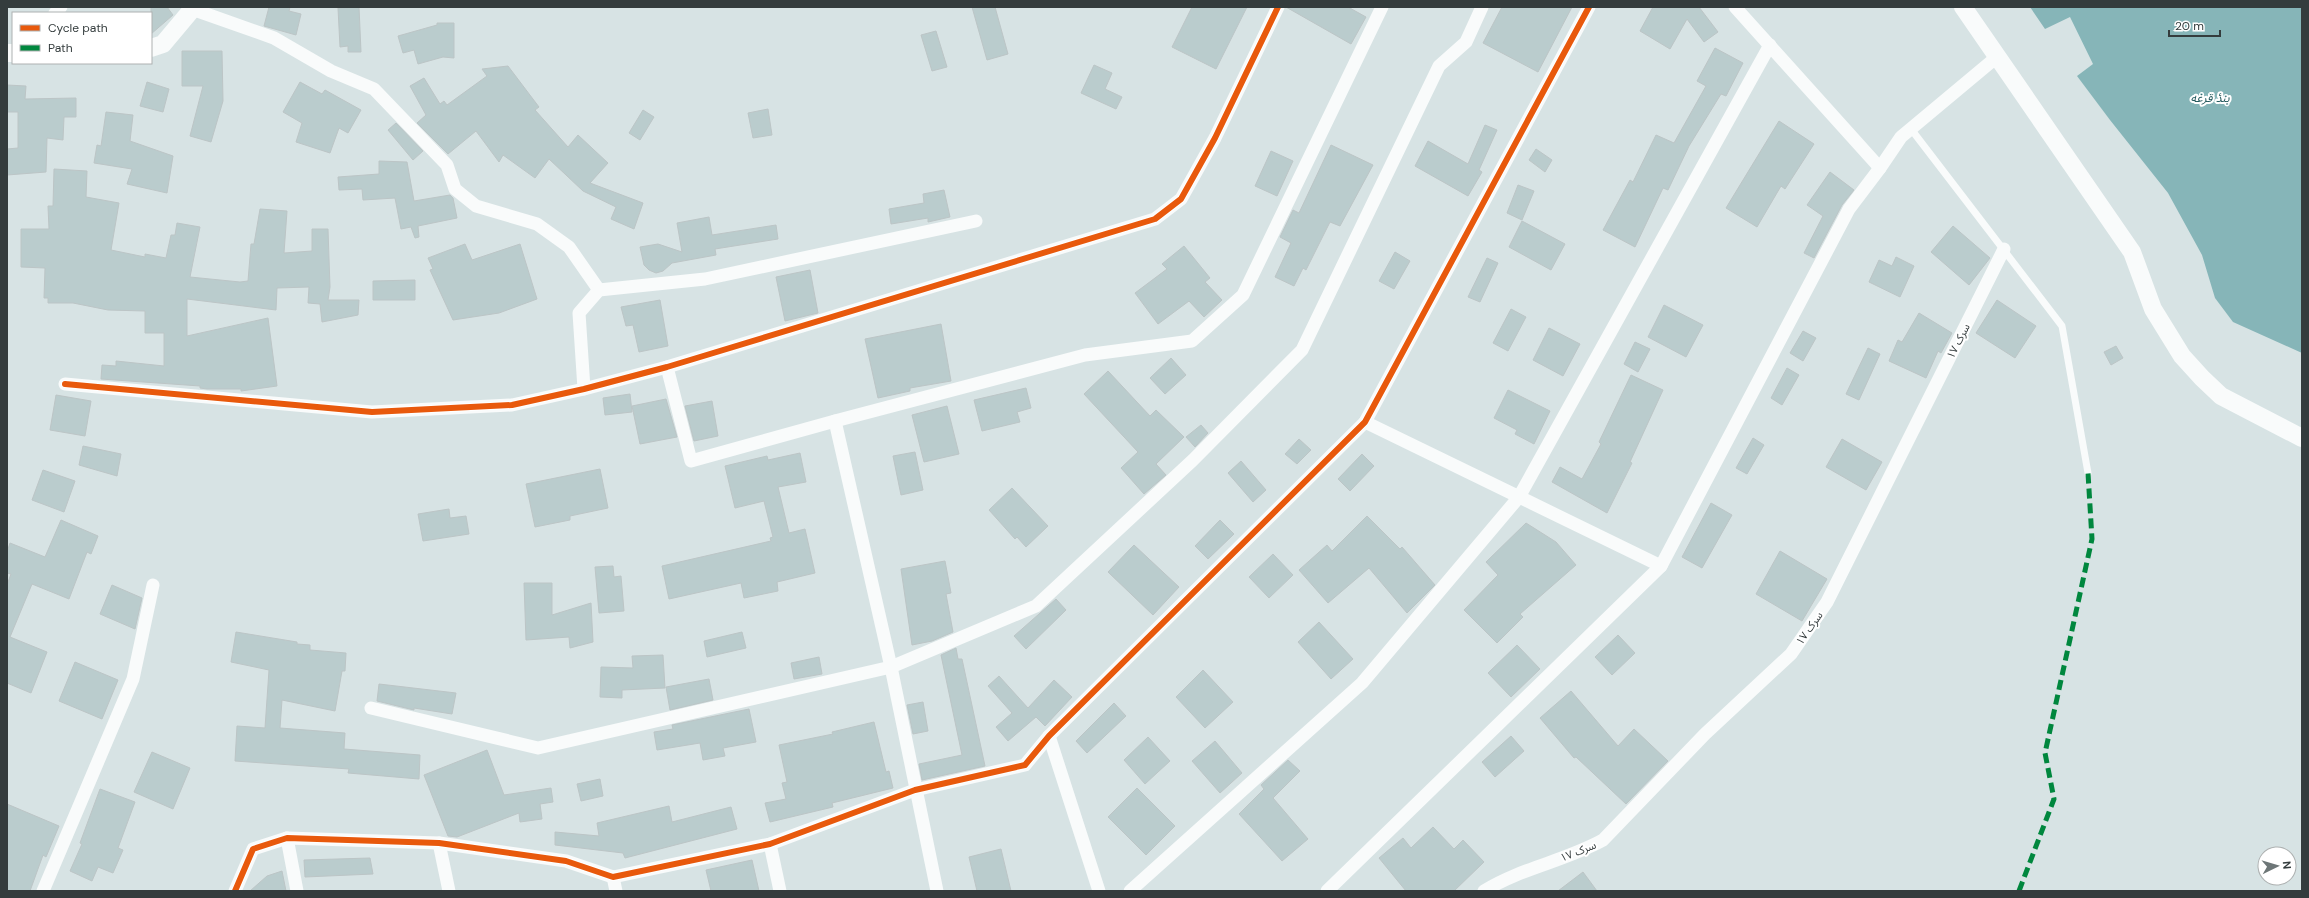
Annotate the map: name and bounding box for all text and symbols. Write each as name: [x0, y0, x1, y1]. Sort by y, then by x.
legend: [12, 12, 152, 64]
scale bar: [2169, 12, 2220, 38]
text: 20 m: [2175, 18, 2204, 34]
text: Cycle path: [48, 20, 108, 36]
text: Path: [48, 40, 73, 56]
water label: بندٔ قرغه: [2191, 90, 2230, 106]
street label: سرک ۱۷: [1943, 321, 1973, 361]
street label: سرک ۱۷: [1792, 608, 1826, 647]
street label: سرک ۱۷: [1558, 837, 1598, 865]
north arrow: [2257, 846, 2297, 886]
text: N: [2280, 861, 2294, 870]

